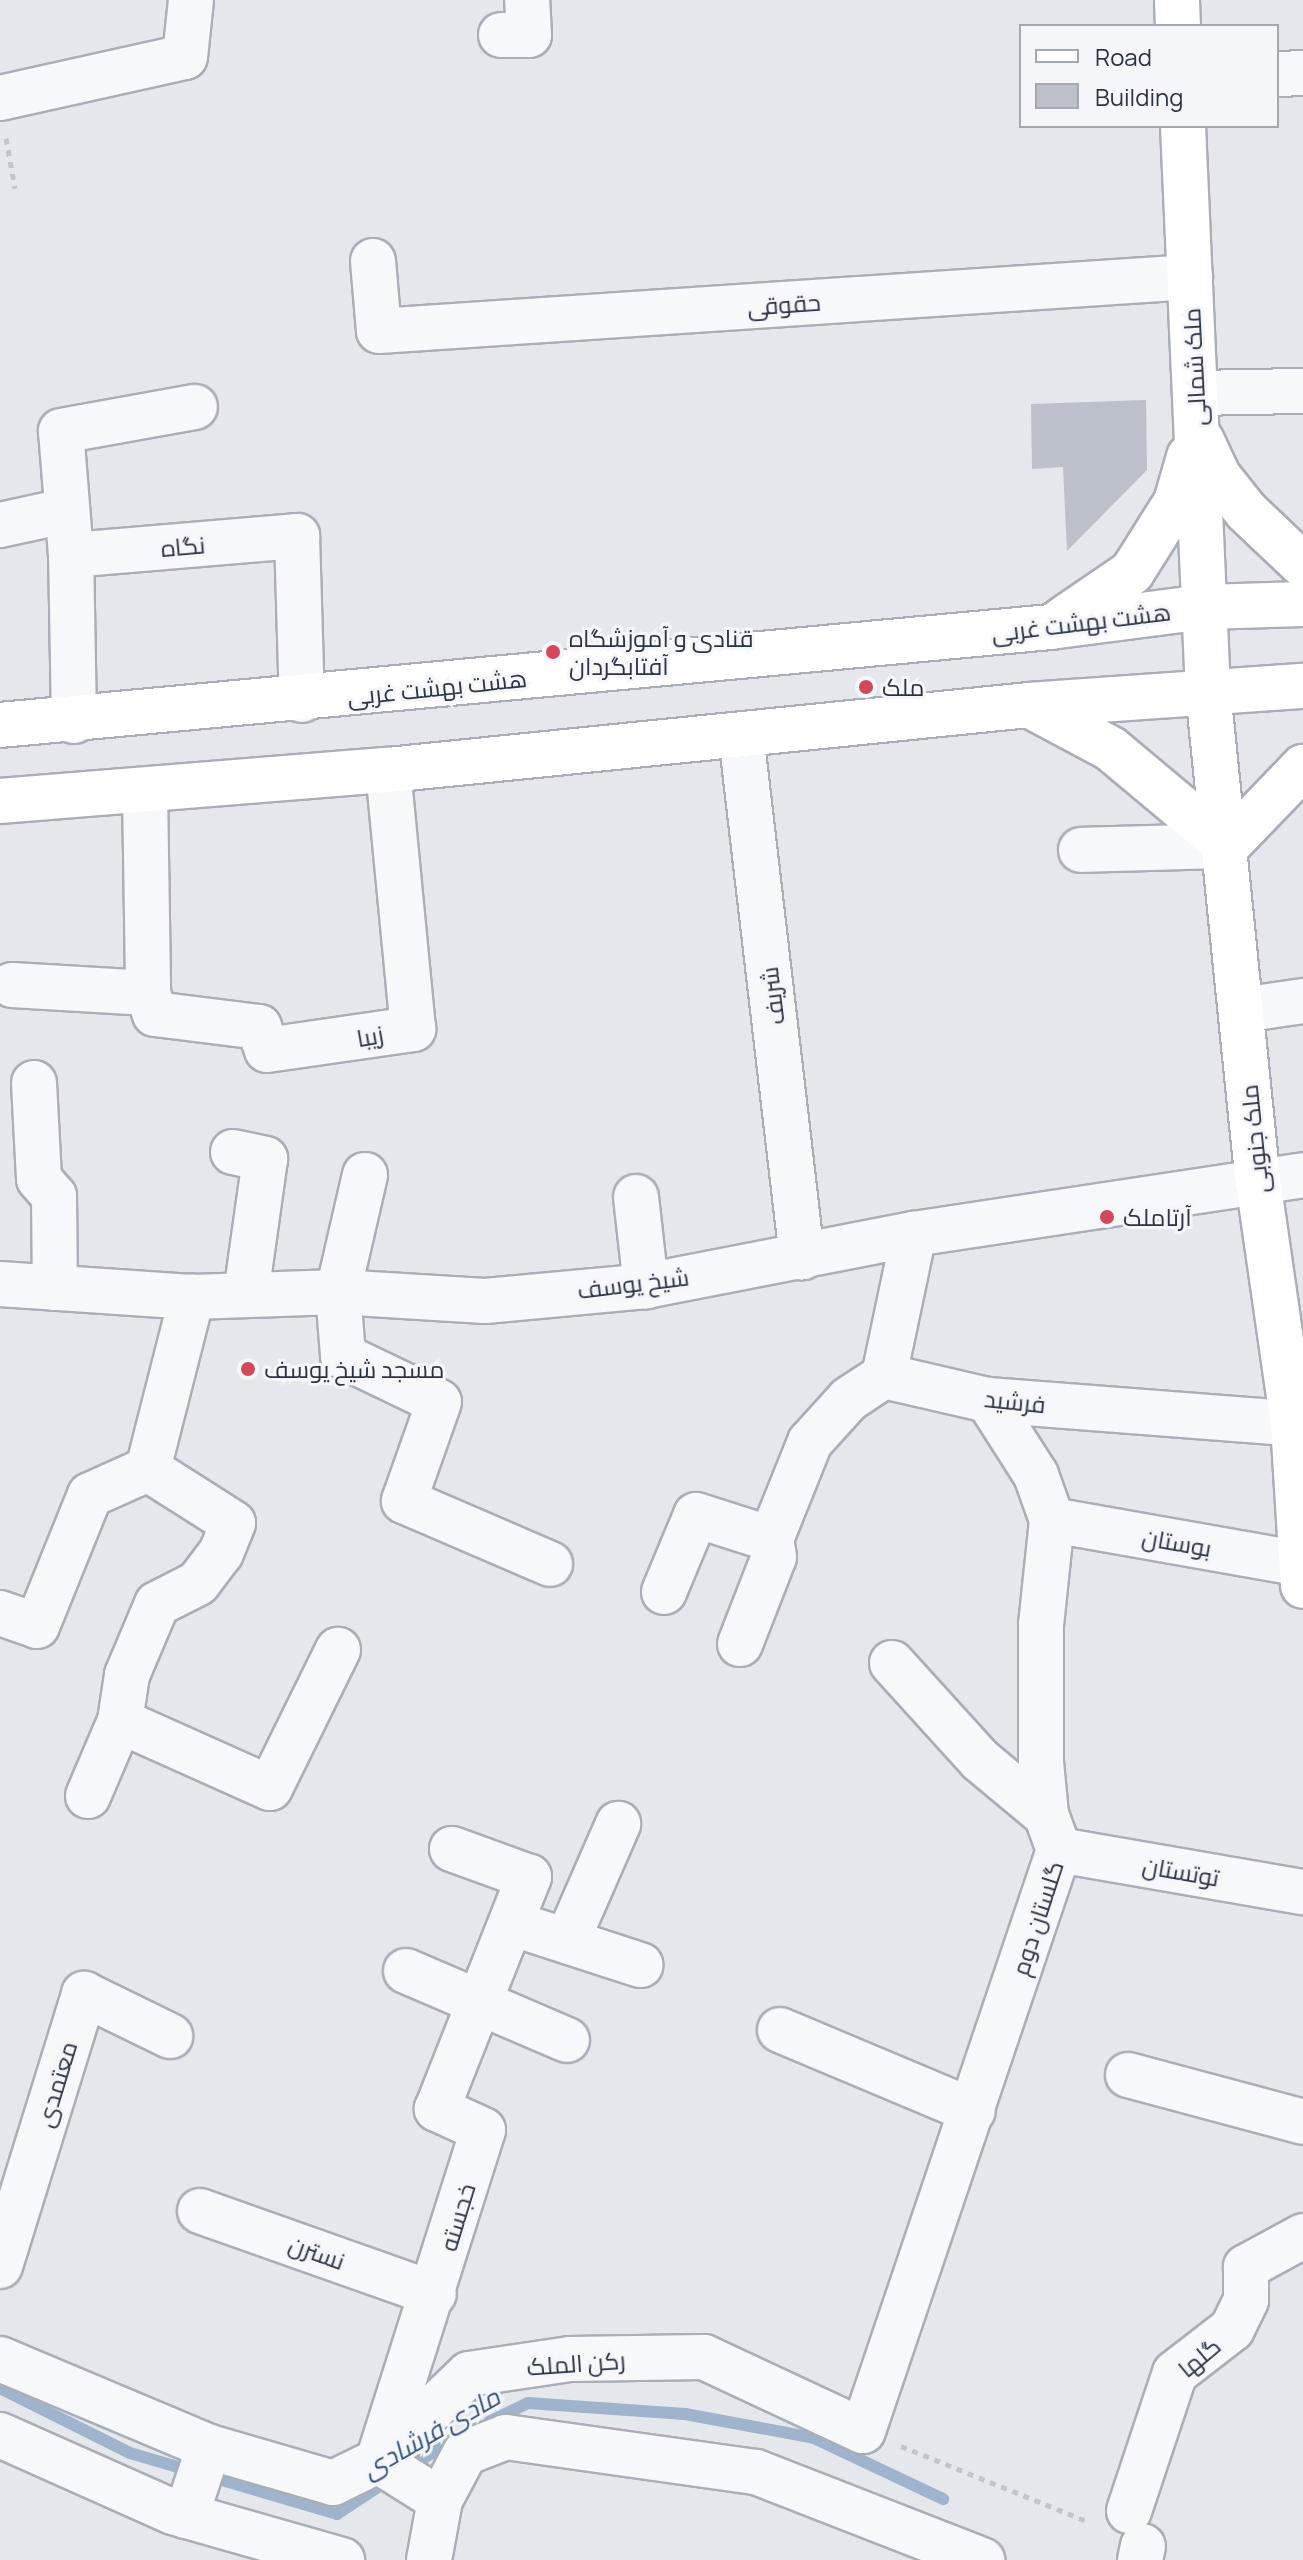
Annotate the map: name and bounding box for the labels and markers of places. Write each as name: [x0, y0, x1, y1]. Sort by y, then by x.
place label: قنادی و آموزشگاه آفتابگردان: [569, 624, 753, 680]
marker: قنادی و آموزشگاه آفتابگردان: [544, 643, 562, 661]
place label: ملک: [882, 673, 924, 701]
marker: ملک: [857, 678, 875, 696]
place label: آرتاملک: [1123, 1203, 1192, 1231]
marker: آرتاملک: [1098, 1208, 1116, 1226]
place label: مسجد شیخ یوسف: [264, 1355, 444, 1383]
marker: مسجد شیخ یوسف: [239, 1360, 257, 1378]

